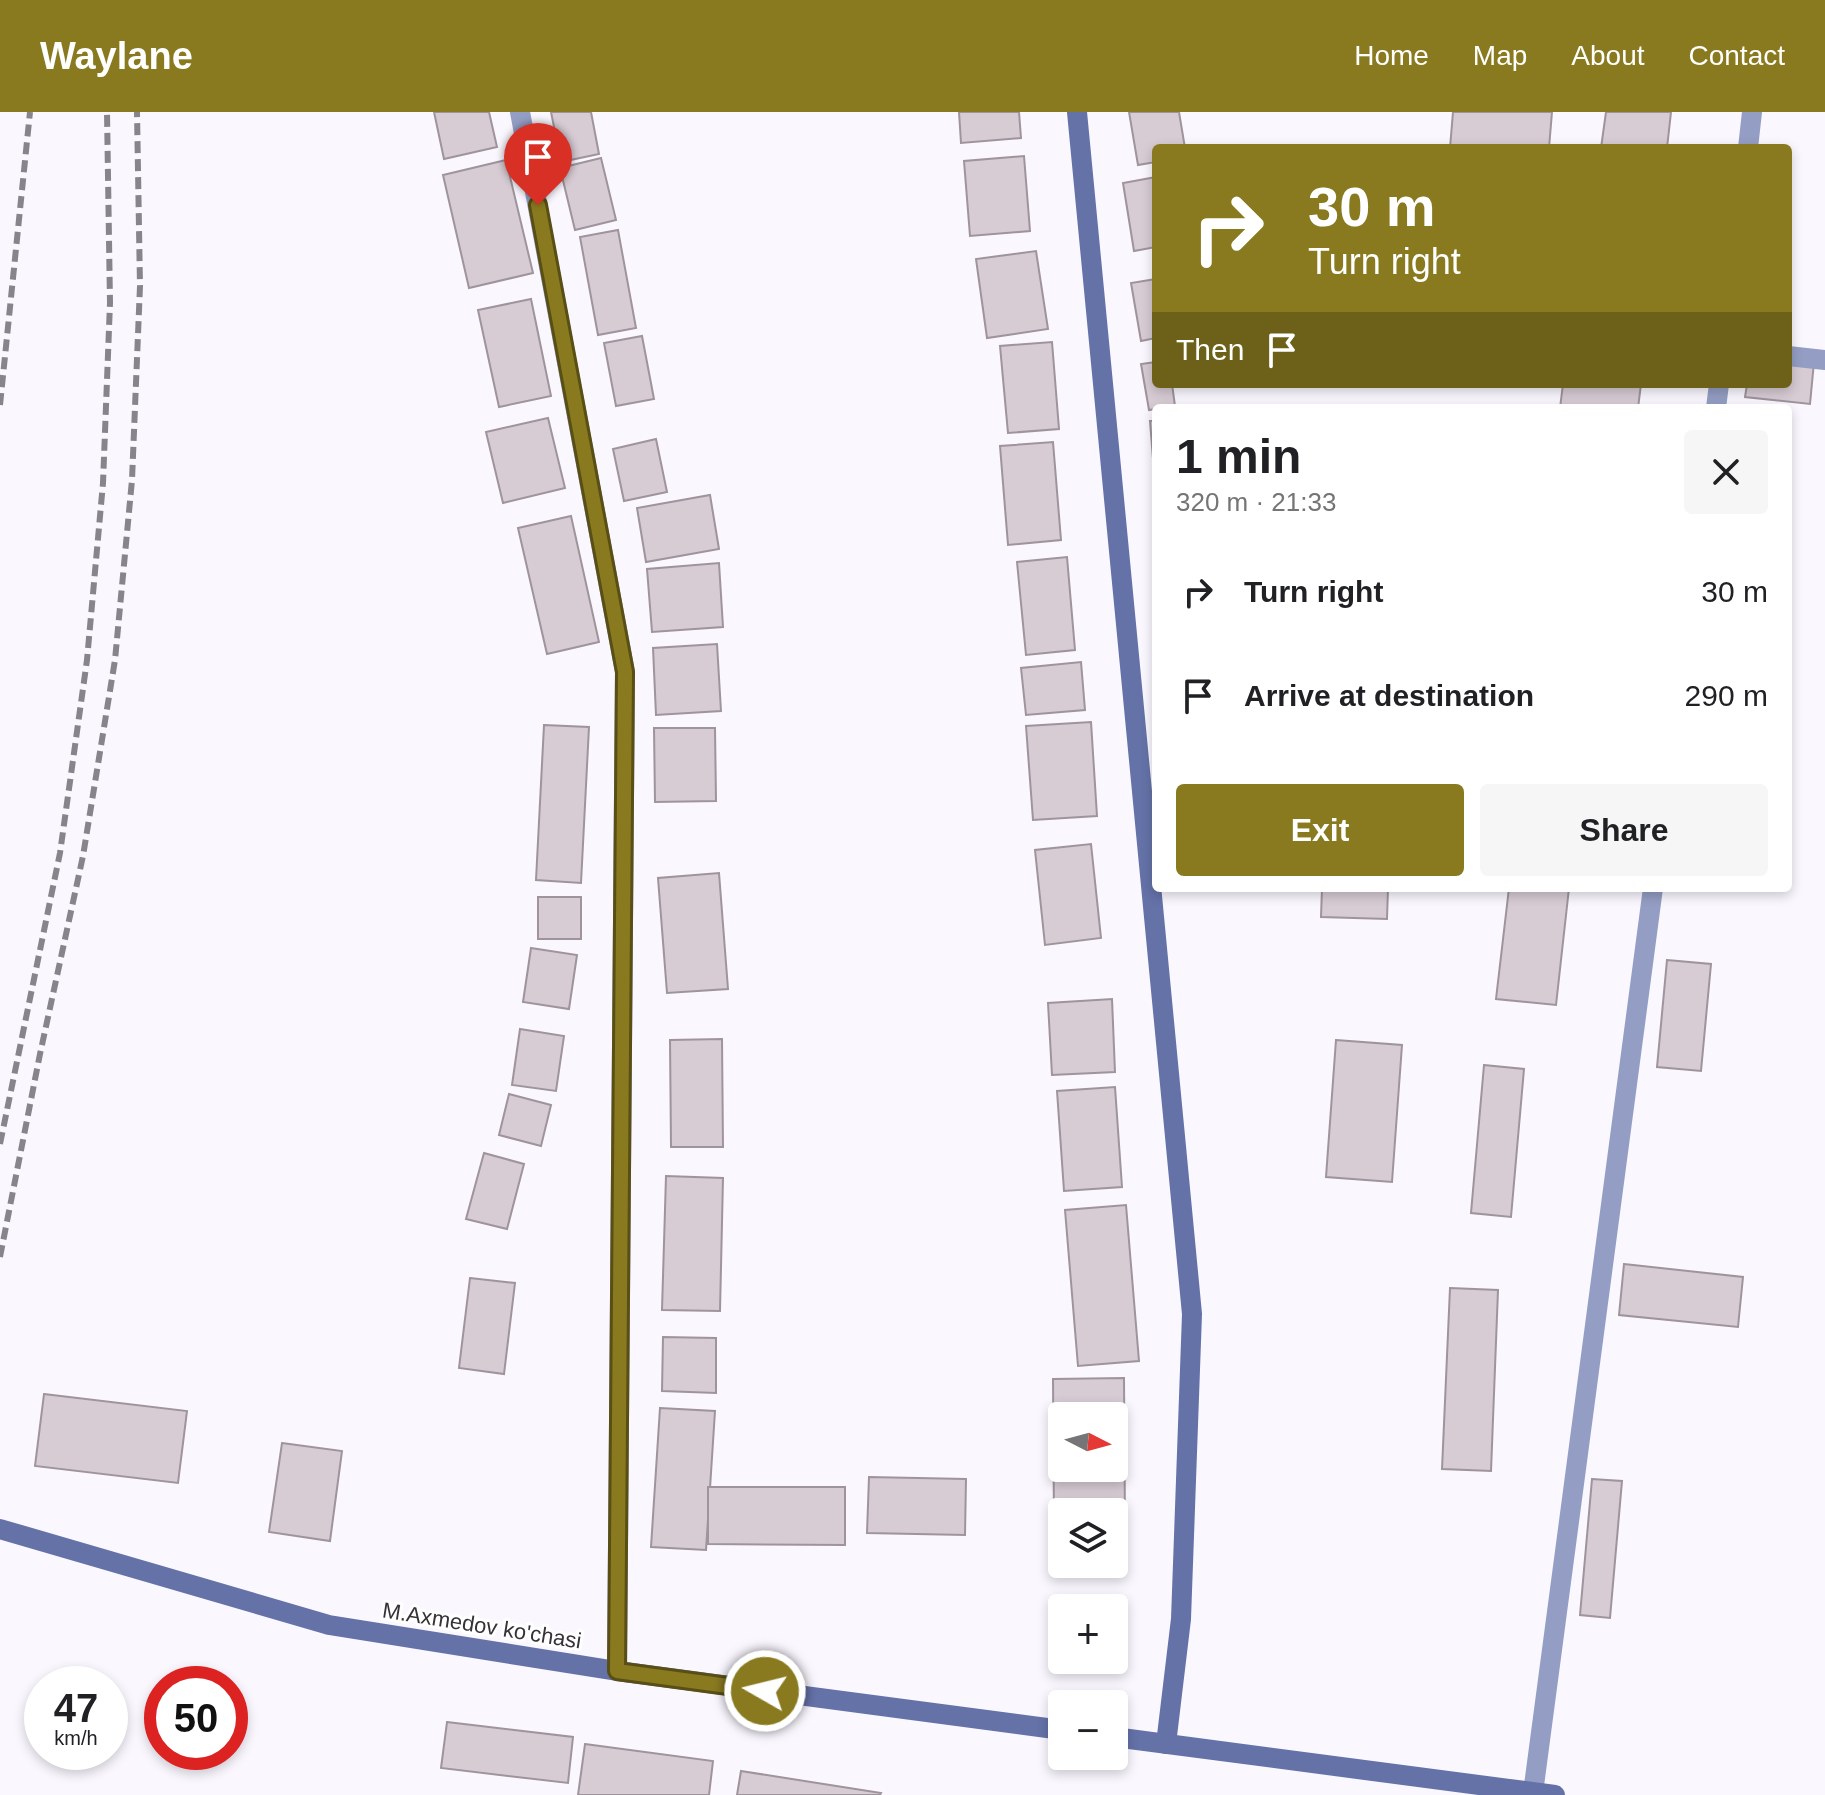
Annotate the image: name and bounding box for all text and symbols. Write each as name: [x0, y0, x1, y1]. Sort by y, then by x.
text: Waylane: [40, 35, 193, 77]
text: Home: [1354, 40, 1429, 71]
text: Map: [1473, 40, 1527, 71]
text: About: [1571, 40, 1645, 71]
text: Contact: [1689, 40, 1785, 71]
pin: [504, 123, 572, 205]
icon: arrive: [516, 135, 560, 179]
text: 30 m: [1308, 175, 1436, 238]
icon: right: [1176, 176, 1280, 280]
text: Turn right: [1308, 241, 1461, 282]
icon: arrive: [1260, 328, 1304, 372]
text: Then: [1176, 333, 1244, 366]
text: 1 min: [1176, 430, 1301, 483]
button: close: [1684, 430, 1768, 514]
text: 320 m · 21:33: [1176, 487, 1336, 517]
icon: right: [1176, 570, 1220, 614]
text: Turn right: [1244, 575, 1383, 608]
text: 30 m: [1701, 575, 1768, 608]
icon: arrive: [1176, 674, 1220, 718]
text: Arrive at destination: [1244, 679, 1534, 712]
text: 290 m: [1685, 679, 1768, 712]
button: Exit: [1176, 784, 1464, 876]
button: Share: [1480, 784, 1768, 876]
north arrow: [1048, 1402, 1128, 1482]
map controls: [1048, 1402, 1128, 1770]
button: layers: [1048, 1498, 1128, 1578]
button: +: [1048, 1594, 1128, 1674]
street label: M.Axmedov ko'chasi: [381, 1597, 583, 1654]
position arrow: [723, 1649, 807, 1733]
speed limit sign: 50: [144, 1666, 248, 1770]
text: 47: [54, 1686, 98, 1730]
button: −: [1048, 1690, 1128, 1770]
text: km/h: [54, 1727, 98, 1749]

